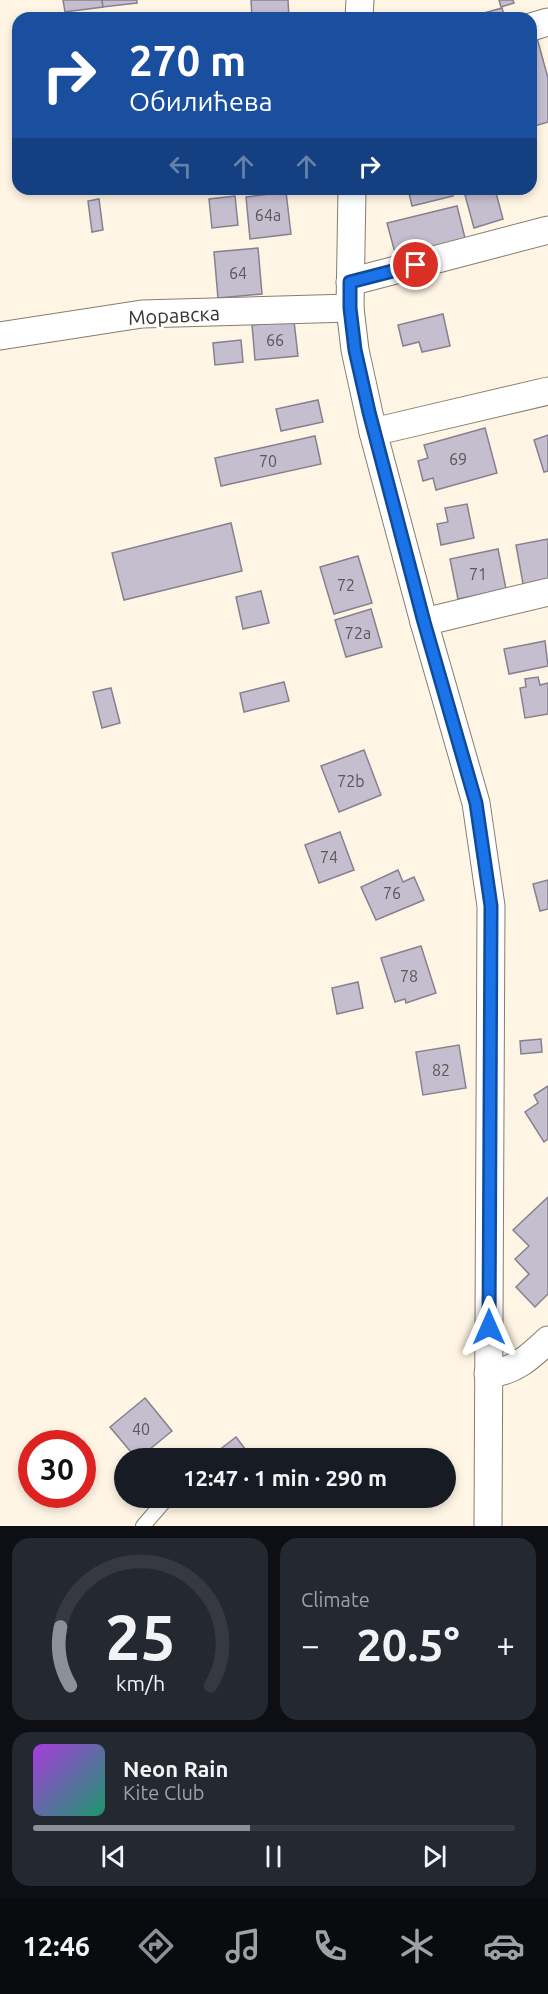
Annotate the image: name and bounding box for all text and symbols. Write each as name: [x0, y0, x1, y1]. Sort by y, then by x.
icon: right: [30, 36, 108, 114]
text: 270 m: [129, 37, 246, 84]
text: Обилићева: [129, 86, 273, 116]
icon: left: [164, 150, 197, 183]
icon: ahead: [227, 150, 260, 183]
icon: ahead: [290, 150, 323, 183]
icon: right: [353, 150, 386, 183]
house number: 64a: [255, 206, 281, 224]
pin: [390, 239, 441, 290]
icon: arrive: [399, 248, 432, 281]
house number: 64: [229, 264, 247, 282]
street label: Моравска: [127, 301, 221, 329]
house number: 66: [266, 331, 284, 349]
house number: 69: [449, 450, 467, 468]
house number: 70: [259, 452, 277, 470]
house number: 71: [469, 565, 487, 583]
house number: 72: [337, 576, 355, 594]
house number: 72a: [345, 624, 371, 642]
house number: 72b: [337, 772, 365, 790]
house number: 74: [320, 848, 338, 866]
house number: 76: [383, 884, 401, 902]
house number: 78: [400, 967, 418, 985]
house number: 82: [432, 1061, 450, 1079]
position arrow: [457, 1295, 521, 1359]
house number: 40: [132, 1420, 150, 1438]
speed limit sign: 30: [18, 1430, 96, 1508]
text: 12:47 · 1 min · 290 m: [183, 1465, 387, 1490]
text: Climate: [301, 1588, 370, 1611]
text: 25: [105, 1602, 175, 1672]
text: 20.5°: [356, 1619, 460, 1670]
text: −: [301, 1626, 320, 1663]
text: +: [496, 1626, 515, 1663]
text: km/h: [115, 1671, 165, 1695]
text: Neon Rain: [123, 1756, 228, 1781]
text: Kite Club: [123, 1781, 205, 1804]
icon: previous: [97, 1840, 130, 1873]
icon: pause: [257, 1840, 290, 1873]
icon: next: [418, 1840, 451, 1873]
icon: directions: [135, 1925, 177, 1967]
icon: music: [222, 1925, 264, 1967]
icon: phone: [309, 1925, 351, 1967]
icon: climate: [396, 1925, 438, 1967]
icon: car: [483, 1925, 525, 1967]
text: 12:46: [23, 1931, 90, 1961]

